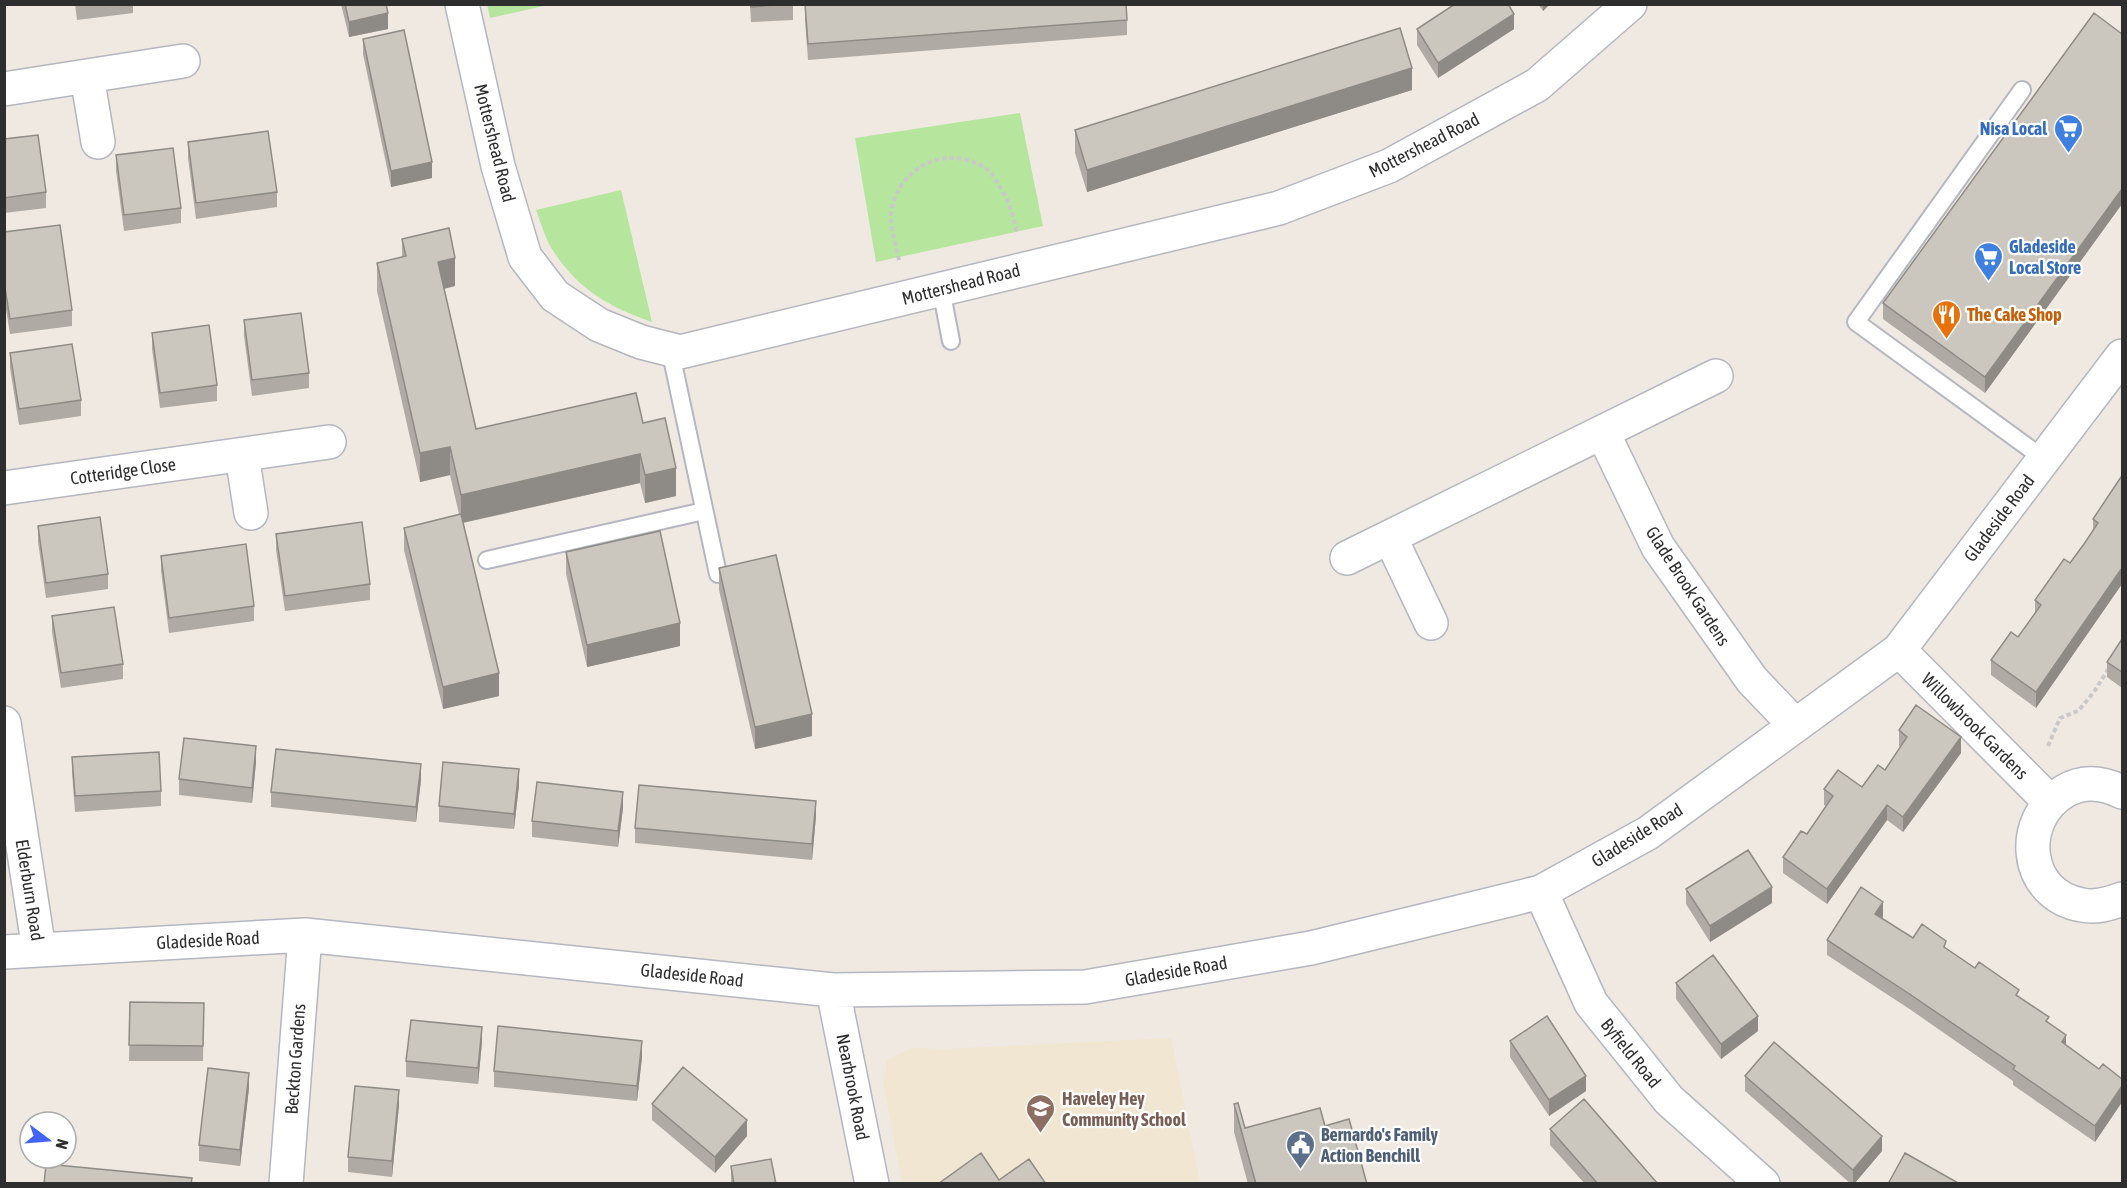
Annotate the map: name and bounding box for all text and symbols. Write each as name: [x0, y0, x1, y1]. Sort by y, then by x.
street label: Mottershead Road: [470, 82, 520, 204]
street label: Mottershead Road: [1365, 108, 1483, 182]
supermarket icon: Nisa Local: [2052, 112, 2084, 154]
place label: Nisa Local: [1980, 118, 2047, 139]
place label: Gladeside Local Store: [2009, 236, 2081, 278]
supermarket icon: Gladeside Local Store: [1972, 240, 2004, 282]
street label: Mottershead Road: [900, 259, 1022, 309]
restaurant icon: The Cake Shop: [1930, 298, 1962, 340]
place label: The Cake Shop: [1967, 304, 2062, 325]
street label: Cotteridge Close: [69, 453, 177, 489]
street label: Gladeside Road: [1959, 470, 2039, 566]
street label: Glade Brook Gardens: [1642, 522, 1734, 650]
street label: Willowbrook Gardens: [1917, 668, 2033, 784]
street label: Gladeside Road: [1588, 799, 1686, 871]
street label: Elderburn Road: [12, 838, 48, 942]
street label: Gladeside Road: [156, 927, 260, 953]
street label: Gladeside Road: [1123, 952, 1229, 990]
street label: Gladeside Road: [639, 959, 745, 991]
street label: Beckton Gardens: [281, 1003, 309, 1115]
street label: Byfield Road: [1597, 1014, 1665, 1092]
street label: Nearbrook Road: [832, 1032, 874, 1142]
place label: Haveley Hey Community School: [1062, 1088, 1186, 1130]
school or university icon: Haveley Hey Community School: [1025, 1092, 1057, 1134]
north arrow: [18, 1110, 78, 1170]
place label: Bernardo's Family Action Benchill: [1320, 1124, 1438, 1166]
public building icon: Bernardo's Family Action Benchill: [1284, 1128, 1316, 1170]
text: N: [52, 1137, 72, 1151]

